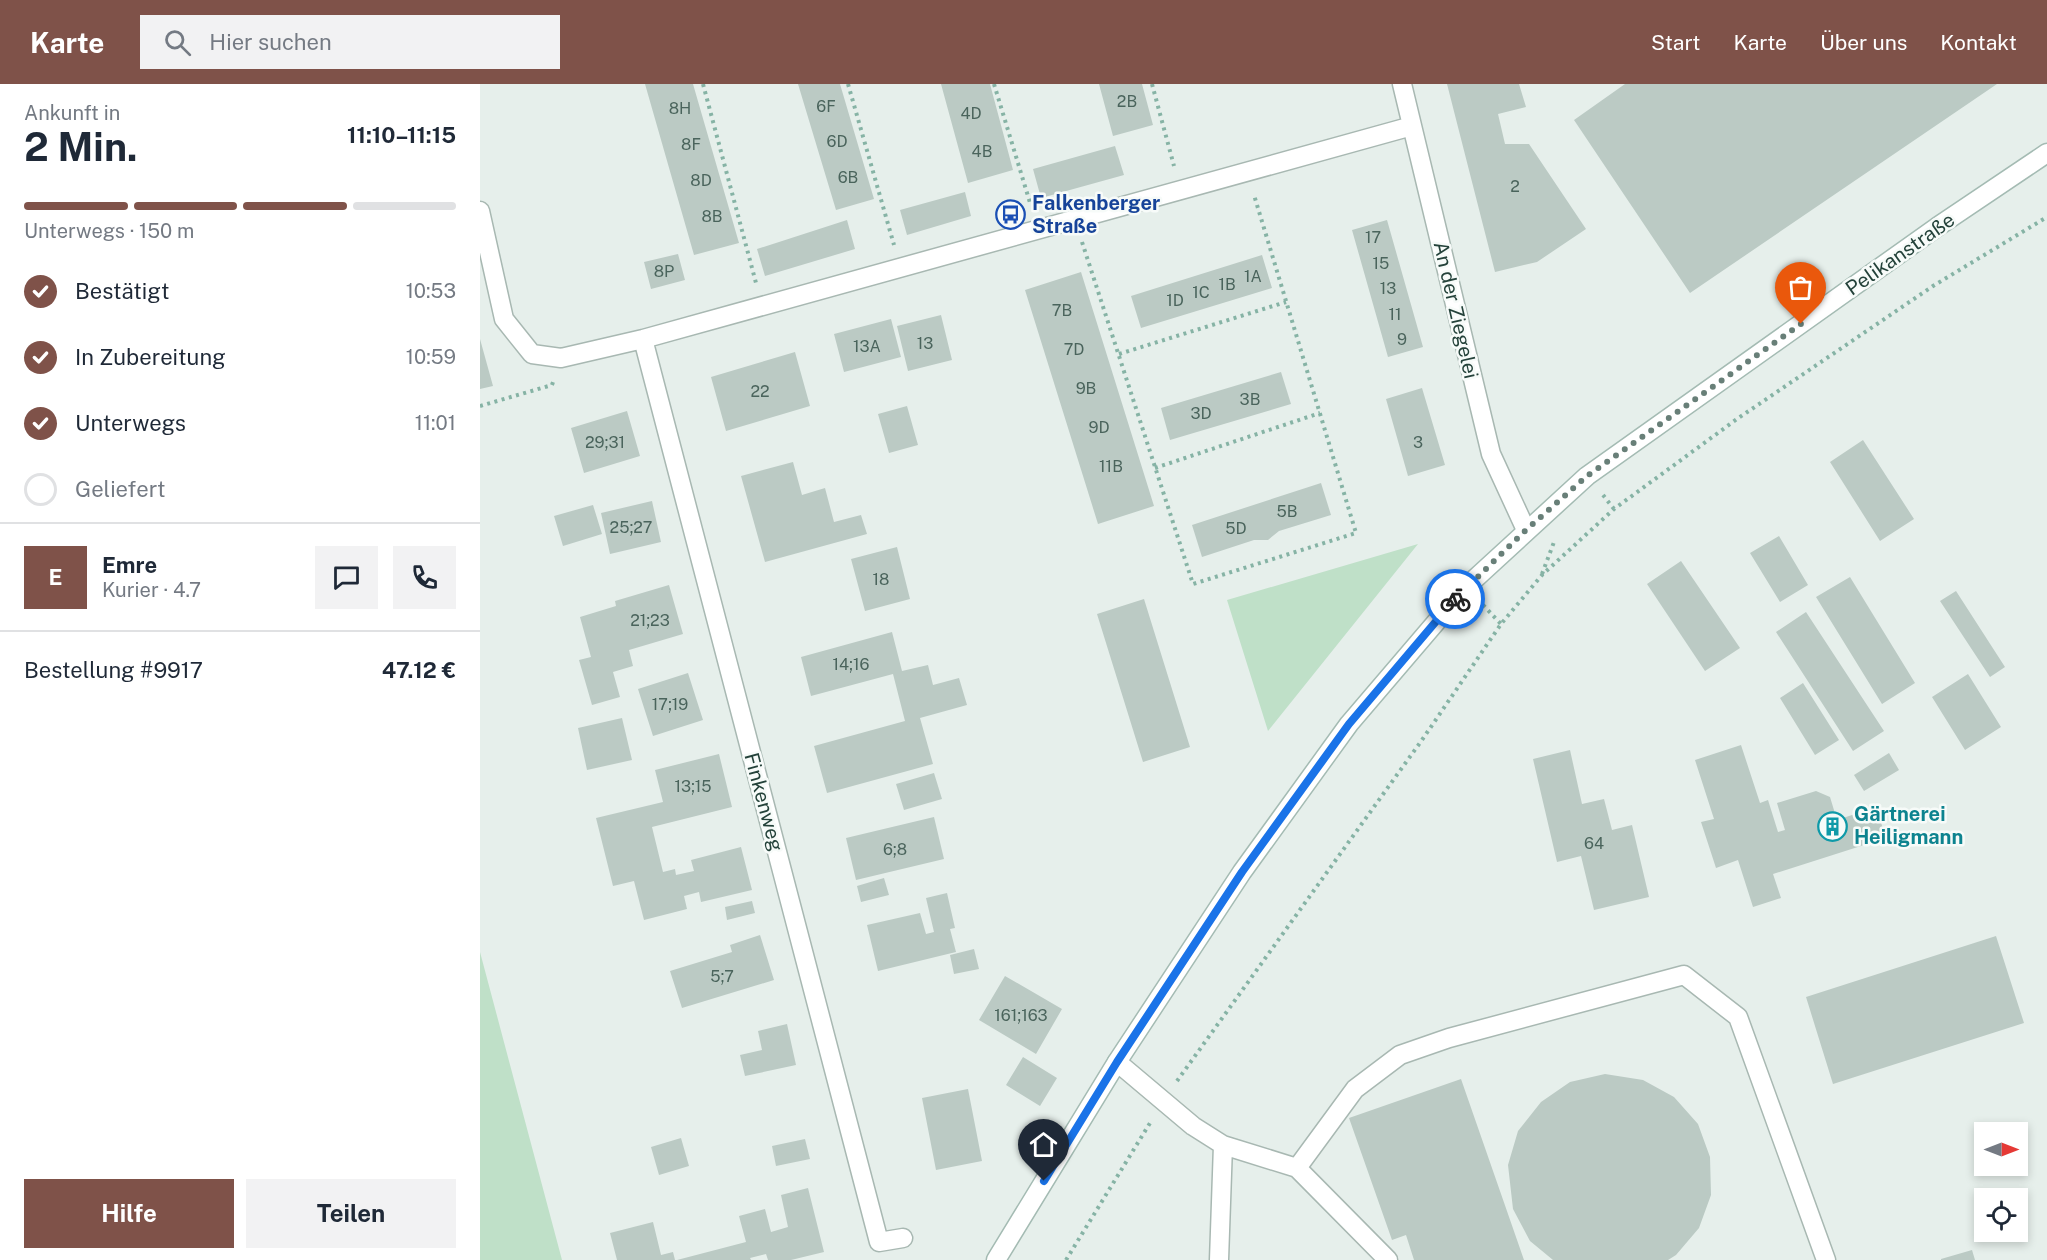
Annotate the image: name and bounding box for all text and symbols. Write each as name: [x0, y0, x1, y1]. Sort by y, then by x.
search box: [140, 15, 560, 69]
text: Karte: [30, 26, 104, 59]
icon: search: [161, 26, 194, 59]
text: Hier suchen: [209, 29, 332, 55]
text: Start: [1651, 30, 1700, 55]
text: Karte: [1733, 30, 1787, 55]
text: Über uns: [1820, 30, 1907, 55]
text: Kontakt: [1940, 30, 2017, 55]
house number: 2B: [1117, 92, 1137, 111]
house number: 6F: [816, 97, 836, 116]
house number: 8H: [669, 99, 691, 118]
text: Ankunft in: [24, 101, 120, 125]
house number: 4D: [960, 104, 982, 123]
text: 11:10–11:15: [347, 122, 456, 148]
text: 2 Min.: [24, 124, 138, 170]
house number: 6D: [826, 132, 848, 151]
house number: 8F: [681, 135, 701, 154]
house number: 4B: [972, 142, 992, 161]
house number: 6B: [838, 168, 858, 187]
house number: 8D: [690, 171, 712, 190]
house number: 2: [1510, 177, 1520, 196]
place label: Falkenberger Straße: [1032, 191, 1160, 238]
bus stop icon: Falkenberger Straße: [995, 199, 1027, 231]
house number: 8B: [701, 207, 723, 226]
street label: Pelikanstraße: [1841, 208, 1959, 300]
text: Unterwegs · 150 m: [24, 219, 194, 243]
house number: 17: [1365, 228, 1381, 247]
street label: An der Ziegelei: [1429, 239, 1483, 381]
house number: 15: [1373, 254, 1389, 273]
house number: 8P: [654, 262, 674, 281]
pin: [1775, 262, 1826, 324]
house number: 1A: [1244, 267, 1262, 286]
icon: bag: [1784, 271, 1817, 304]
icon: check: [24, 275, 57, 308]
house number: 1B: [1218, 275, 1236, 294]
text: Bestätigt: [75, 278, 170, 304]
text: 10:53: [406, 279, 456, 303]
house number: 13: [1380, 279, 1396, 298]
house number: 1C: [1192, 283, 1210, 302]
house number: 1D: [1166, 291, 1184, 310]
house number: 7B: [1052, 301, 1072, 320]
house number: 11: [1388, 305, 1402, 324]
house number: 9: [1397, 330, 1407, 349]
house number: 13: [917, 334, 933, 353]
house number: 13A: [853, 337, 881, 356]
house number: 7D: [1064, 340, 1084, 359]
icon: check: [24, 341, 57, 374]
text: In Zubereitung: [75, 344, 226, 370]
text: 10:59: [406, 345, 456, 369]
house number: 9B: [1076, 379, 1096, 398]
house number: 22: [750, 382, 770, 401]
house number: 3B: [1240, 390, 1260, 409]
house number: 3D: [1190, 404, 1212, 423]
icon: check: [24, 407, 57, 440]
text: Unterwegs: [75, 410, 186, 436]
text: 11:01: [415, 411, 456, 435]
house number: 9D: [1088, 418, 1110, 437]
house number: 29;31: [585, 433, 625, 452]
house number: 3: [1413, 433, 1423, 452]
house number: 11B: [1099, 457, 1123, 476]
text: Geliefert: [75, 476, 165, 502]
house number: 5B: [1277, 502, 1297, 521]
house number: 25;27: [610, 518, 652, 537]
house number: 5D: [1225, 519, 1247, 538]
button: chat: [315, 546, 378, 609]
button: phone: [393, 546, 456, 609]
text: Emre: [102, 552, 157, 578]
text: E: [49, 564, 62, 590]
courier: [1425, 569, 1485, 629]
house number: 18: [873, 570, 889, 589]
text: Kurier · 4.7: [102, 578, 201, 602]
icon: bike: [1439, 583, 1472, 616]
house number: 21;23: [630, 611, 670, 630]
house number: 14;16: [833, 655, 869, 674]
text: Bestellung #9917: [24, 657, 203, 683]
text: 47.12 €: [382, 657, 456, 683]
house number: 17;19: [652, 695, 688, 714]
street label: Finkenweg: [739, 750, 789, 854]
house number: 13;15: [674, 777, 712, 796]
place label: Gärtnerei Heiligmann: [1854, 802, 1963, 849]
building icon: Gärtnerei Heiligmann: [1817, 810, 1849, 842]
house number: 64: [1584, 834, 1604, 853]
house number: 6;8: [883, 840, 907, 859]
house number: 5;7: [710, 967, 734, 986]
house number: 161;163: [994, 1006, 1048, 1025]
pin: [1018, 1119, 1069, 1181]
north arrow: [1974, 1122, 2028, 1176]
map controls: [1974, 1122, 2028, 1242]
icon: home: [1027, 1128, 1060, 1161]
button: Hilfe: [24, 1179, 234, 1248]
button: Teilen: [246, 1179, 456, 1248]
button: locate: [1974, 1188, 2028, 1242]

